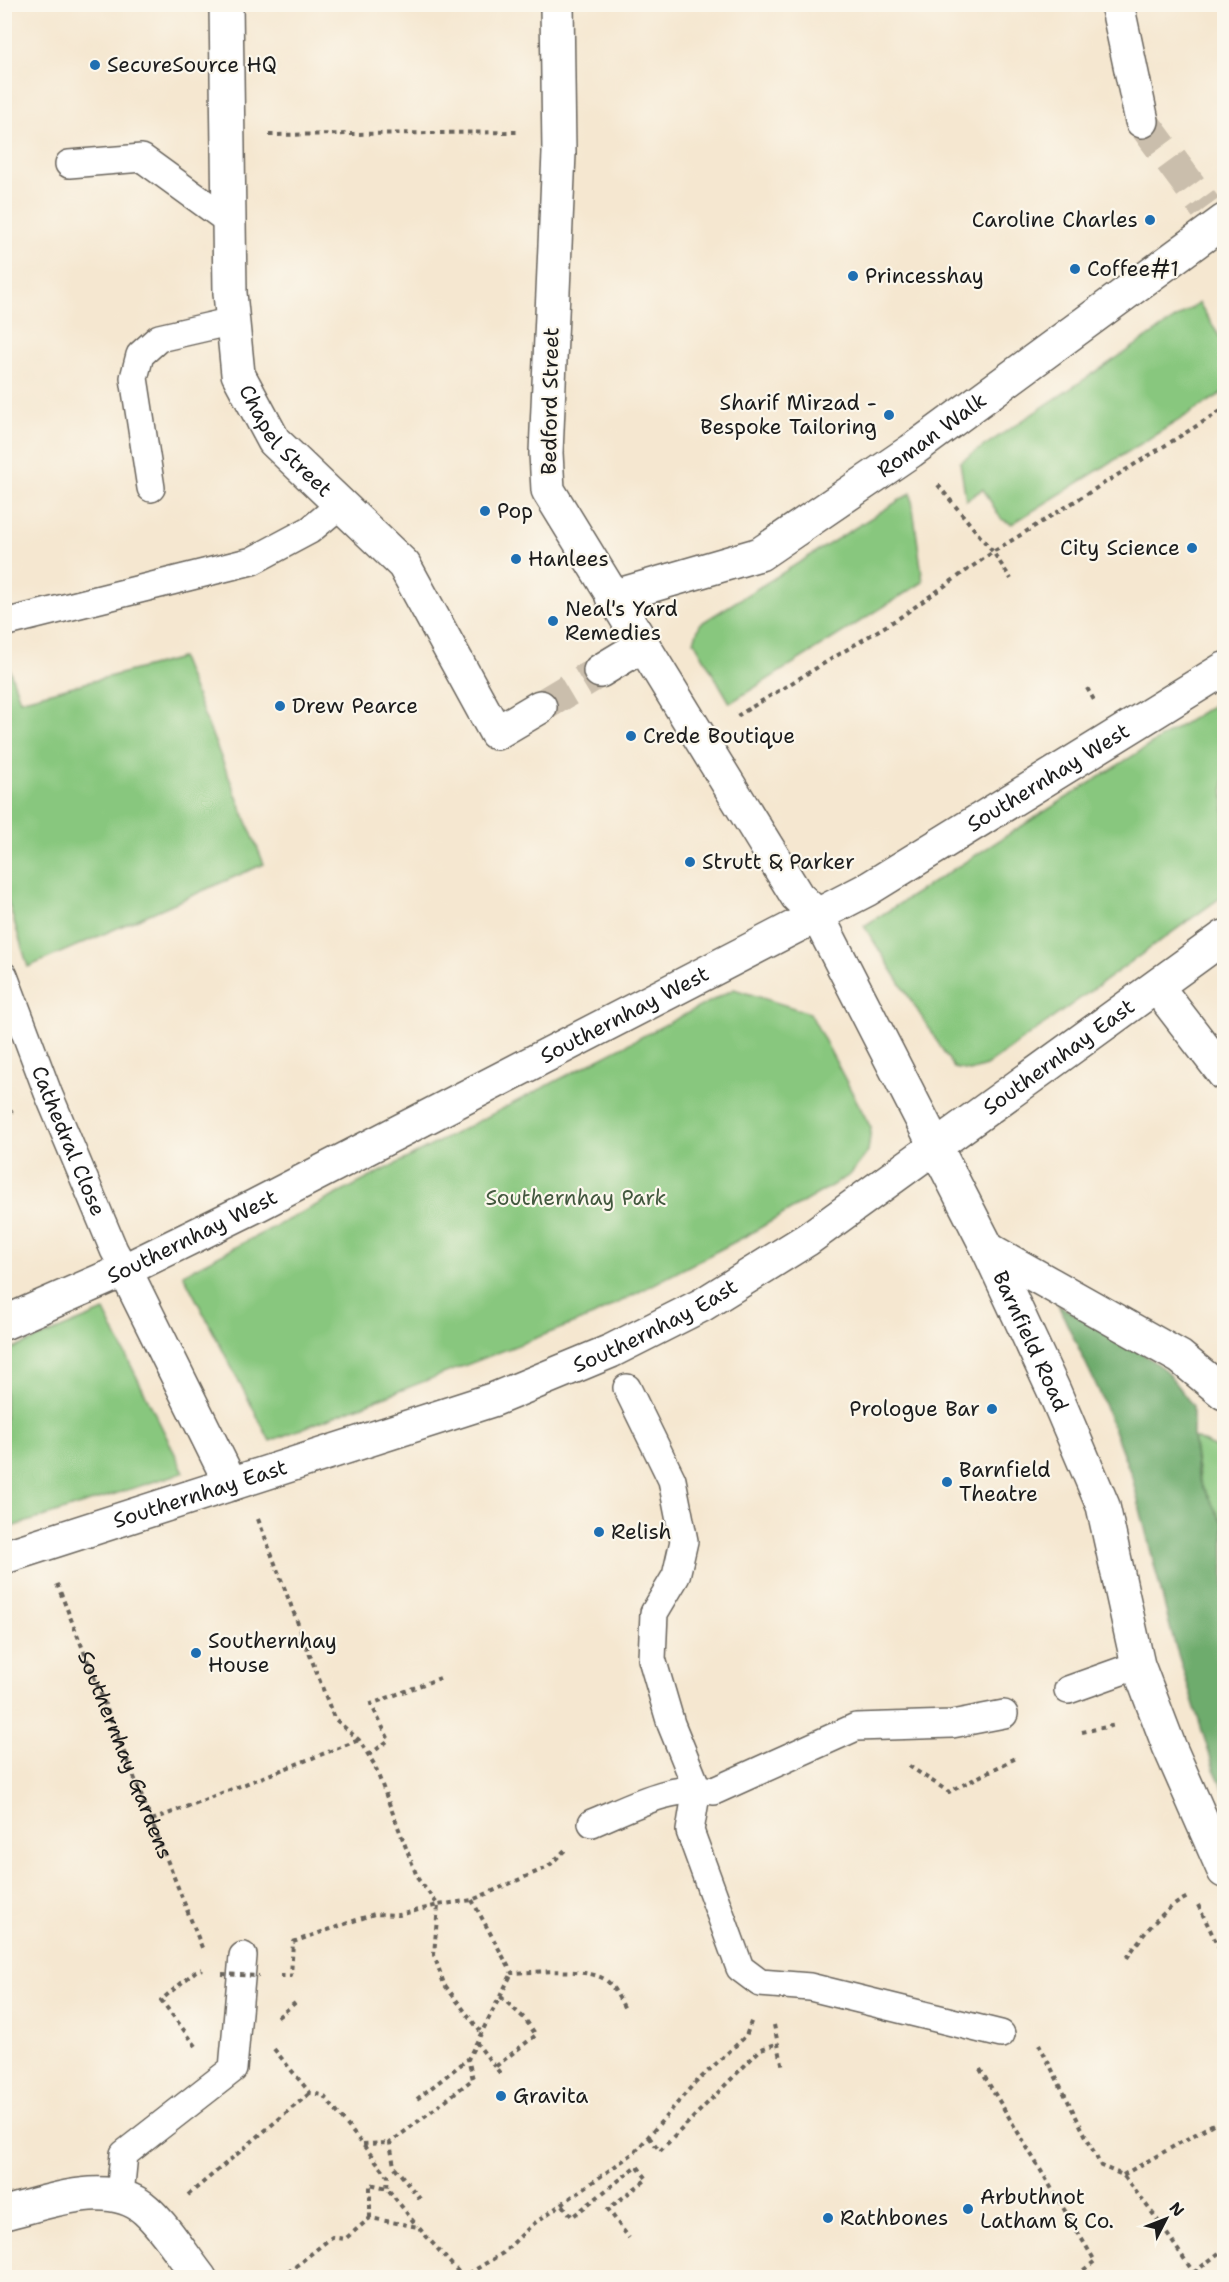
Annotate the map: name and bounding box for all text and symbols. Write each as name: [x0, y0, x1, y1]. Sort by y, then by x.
place label: SecureSource HQ: [107, 51, 277, 79]
marker: SecureSource HQ: [88, 58, 102, 72]
place label: Caroline Charles: [972, 206, 1138, 234]
marker: Caroline Charles: [1143, 213, 1157, 227]
place label: Coffee#1: [1087, 255, 1179, 283]
place label: Princesshay: [865, 262, 984, 290]
marker: Coffee#1: [1068, 262, 1082, 276]
marker: Princesshay: [846, 269, 860, 283]
street label: Bedford Street: [535, 327, 565, 475]
street label: Chapel Street: [232, 380, 338, 503]
street label: Roman Walk: [872, 386, 992, 484]
place label: Sharif Mirzad - Bespoke Tailoring: [700, 389, 877, 441]
marker: Sharif Mirzad - Bespoke Tailoring: [882, 408, 896, 422]
place label: Pop: [497, 497, 533, 525]
marker: Pop: [478, 504, 492, 518]
place label: City Science: [1060, 534, 1180, 562]
marker: City Science: [1185, 541, 1199, 555]
place label: Hanlees: [528, 545, 609, 573]
marker: Hanlees: [509, 552, 523, 566]
place label: Neal's Yard Remedies: [565, 595, 678, 647]
marker: Neal's Yard Remedies: [546, 614, 560, 628]
place label: Drew Pearce: [292, 692, 418, 720]
marker: Drew Pearce: [273, 699, 287, 713]
street label: Southernhay West: [962, 717, 1135, 839]
place label: Crede Boutique: [643, 722, 795, 750]
marker: Crede Boutique: [624, 729, 638, 743]
place label: Strutt & Parker: [702, 848, 855, 876]
marker: Strutt & Parker: [683, 855, 697, 869]
street label: Southernhay West: [535, 960, 714, 1070]
street label: Southernhay East: [977, 992, 1140, 1122]
street label: Cathedral Close: [25, 1062, 112, 1220]
street label: Southernhay West: [103, 1183, 282, 1290]
park label: Southernhay Park: [485, 1184, 667, 1212]
street label: Barnfield Road: [986, 1266, 1075, 1416]
street label: Southernhay East: [569, 1272, 743, 1379]
place label: Prologue Bar: [849, 1395, 980, 1423]
marker: Prologue Bar: [985, 1402, 999, 1416]
street label: Southernhay East: [110, 1453, 291, 1535]
place label: Barnfield Theatre: [959, 1456, 1051, 1508]
marker: Barnfield Theatre: [940, 1475, 954, 1489]
place label: Relish: [611, 1518, 672, 1546]
marker: Relish: [592, 1525, 606, 1539]
place label: Southernhay House: [208, 1627, 337, 1679]
marker: Southernhay House: [189, 1646, 203, 1660]
street label: Southernhay Gardens: [71, 1647, 179, 1863]
place label: Gravita: [513, 2082, 588, 2110]
marker: Gravita: [494, 2089, 508, 2103]
place label: Arbuthnot Latham & Co.: [980, 2183, 1114, 2235]
north arrow: [1136, 2189, 1196, 2249]
text: N: [1165, 2198, 1189, 2221]
marker: Arbuthnot Latham & Co.: [961, 2202, 975, 2216]
place label: Rathbones: [840, 2204, 948, 2232]
marker: Rathbones: [821, 2211, 835, 2225]

